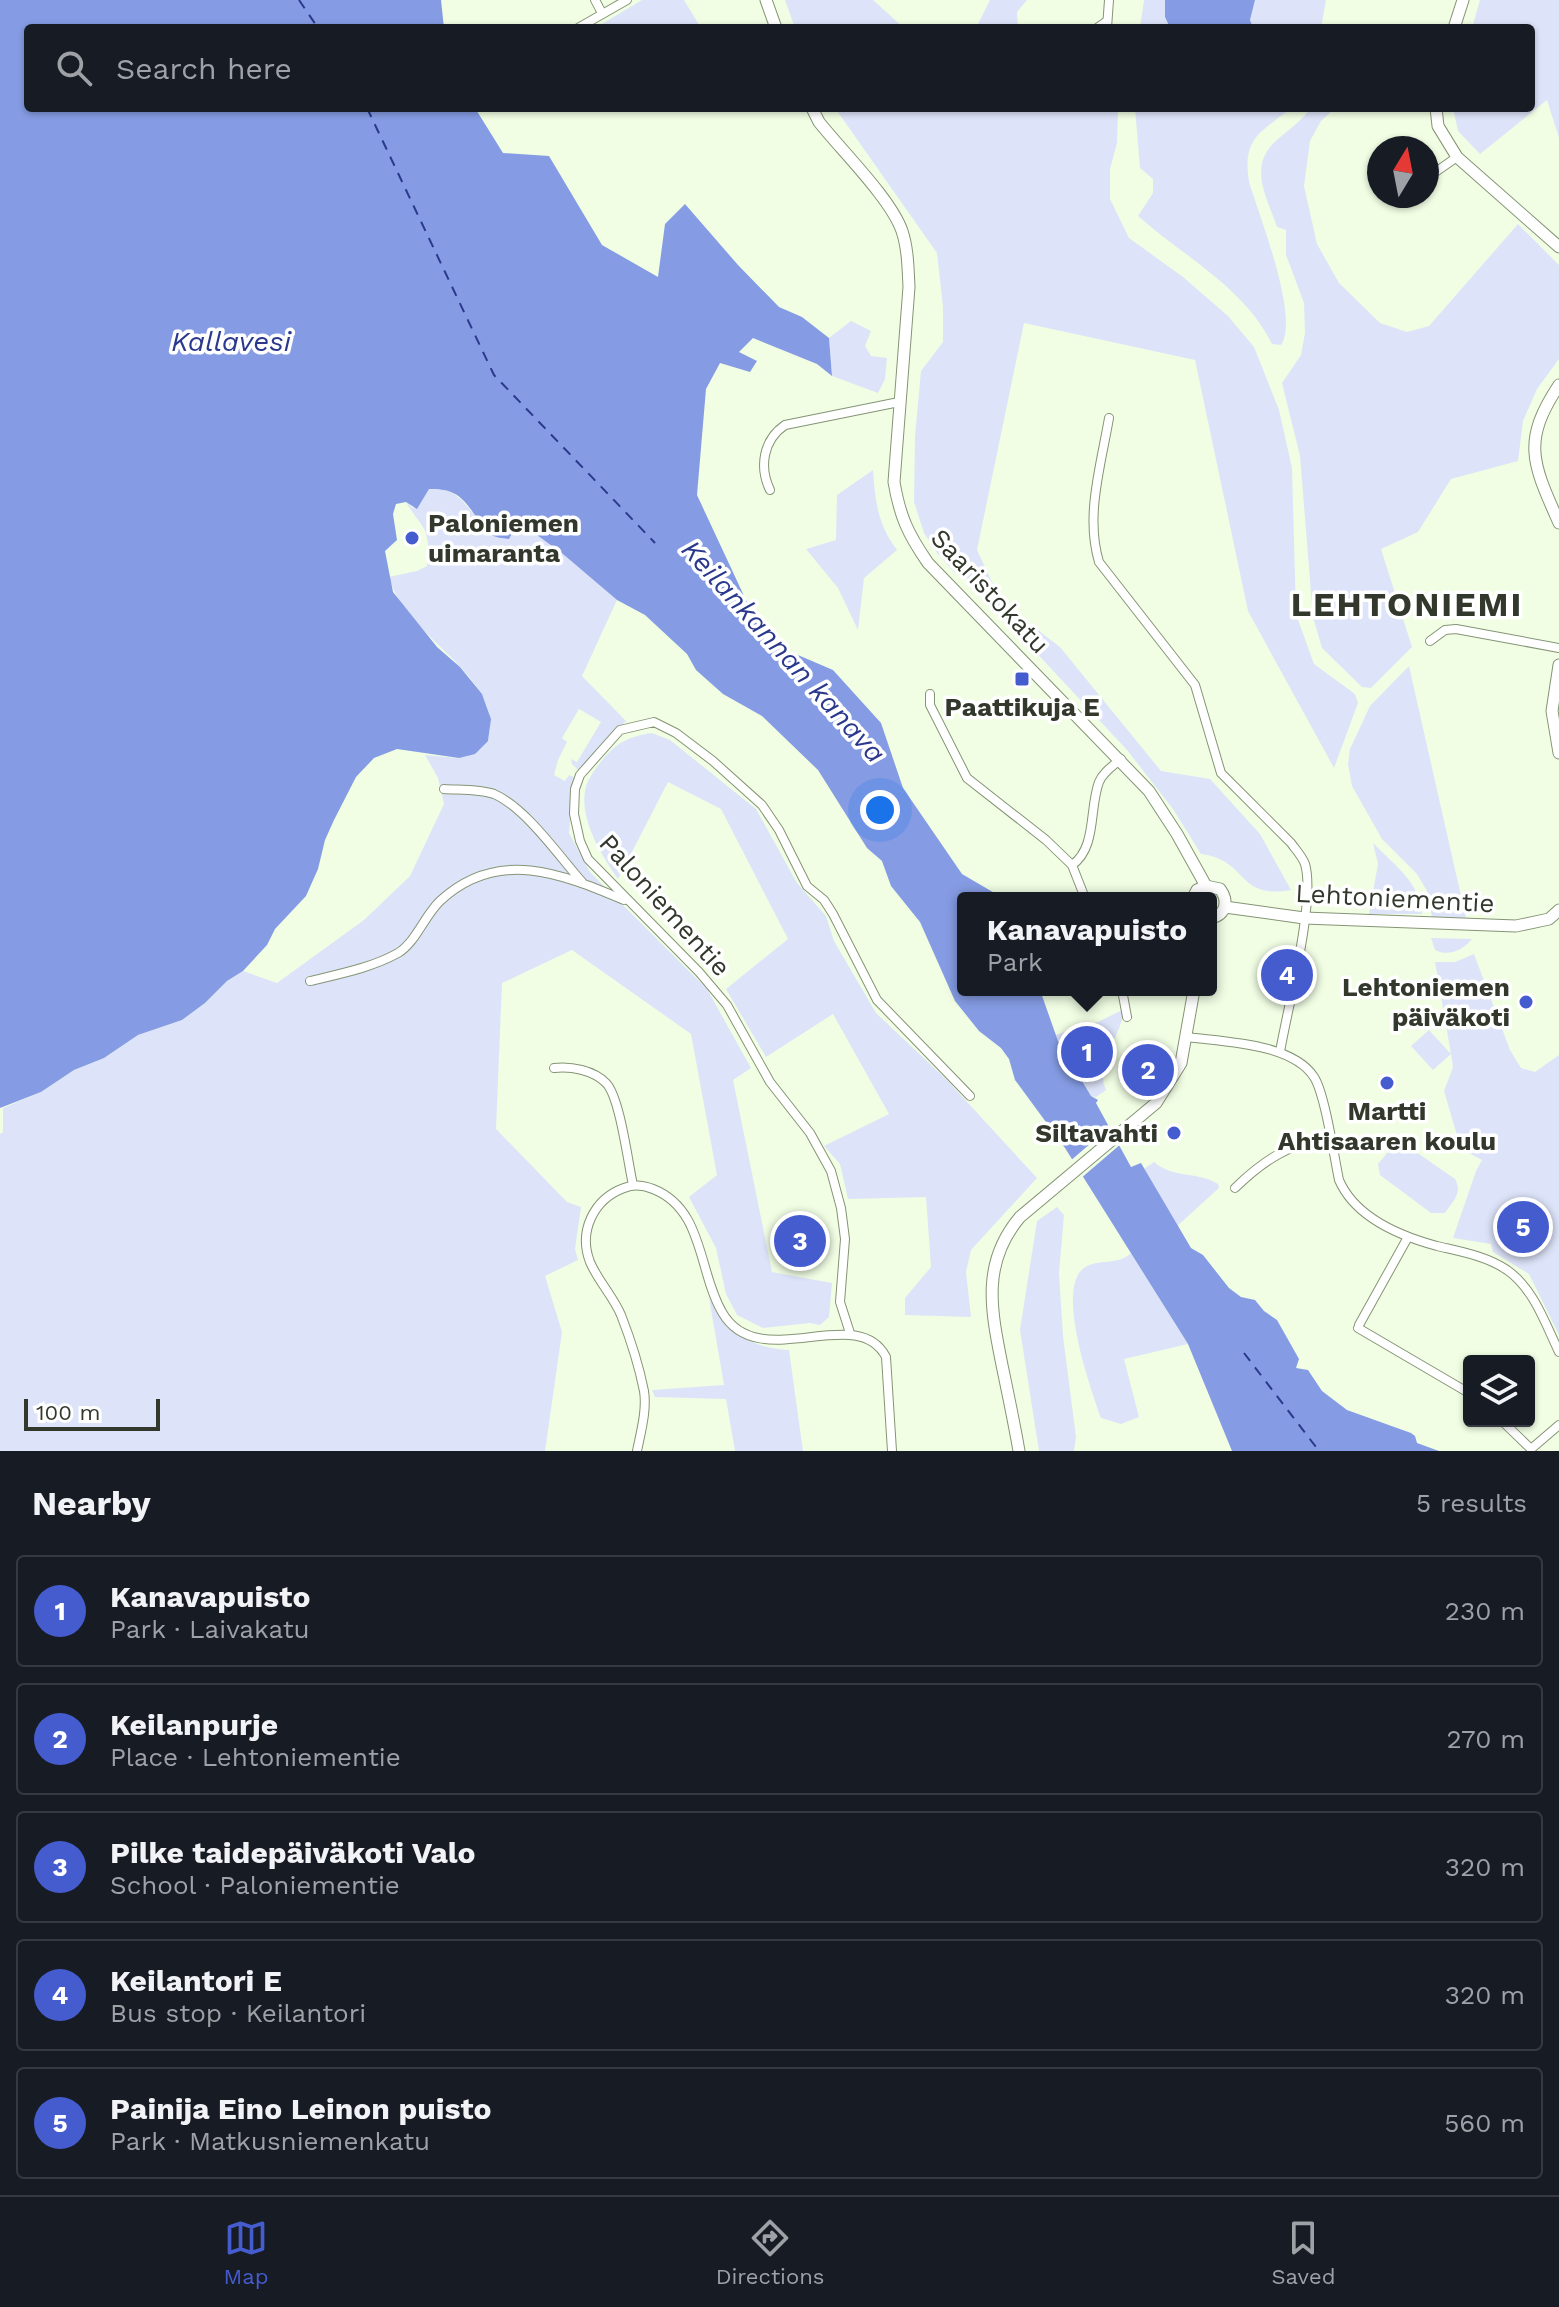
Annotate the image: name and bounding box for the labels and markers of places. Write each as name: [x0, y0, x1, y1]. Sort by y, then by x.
place label: Paloniemen uimaranta: [428, 508, 579, 568]
marker: Paloniemen uimaranta: [403, 529, 421, 547]
marker: Paattikuja E: [1013, 670, 1031, 688]
place label: Paattikuja E: [944, 692, 1100, 722]
pin: 4: [1261, 945, 1313, 1005]
place label: Lehtoniemen päiväkoti: [1342, 972, 1510, 1032]
marker: Lehtoniemen päiväkoti: [1517, 993, 1535, 1011]
pin: 1: [1061, 1022, 1113, 1082]
pin: 2: [1122, 1040, 1174, 1100]
marker: Martti Ahtisaaren koulu: [1378, 1074, 1396, 1092]
place label: Martti Ahtisaaren koulu: [1278, 1096, 1496, 1156]
place label: Siltavahti: [1035, 1118, 1158, 1148]
marker: Siltavahti: [1165, 1124, 1183, 1142]
pin: 5: [1497, 1197, 1549, 1257]
pin: 3: [774, 1211, 826, 1271]

